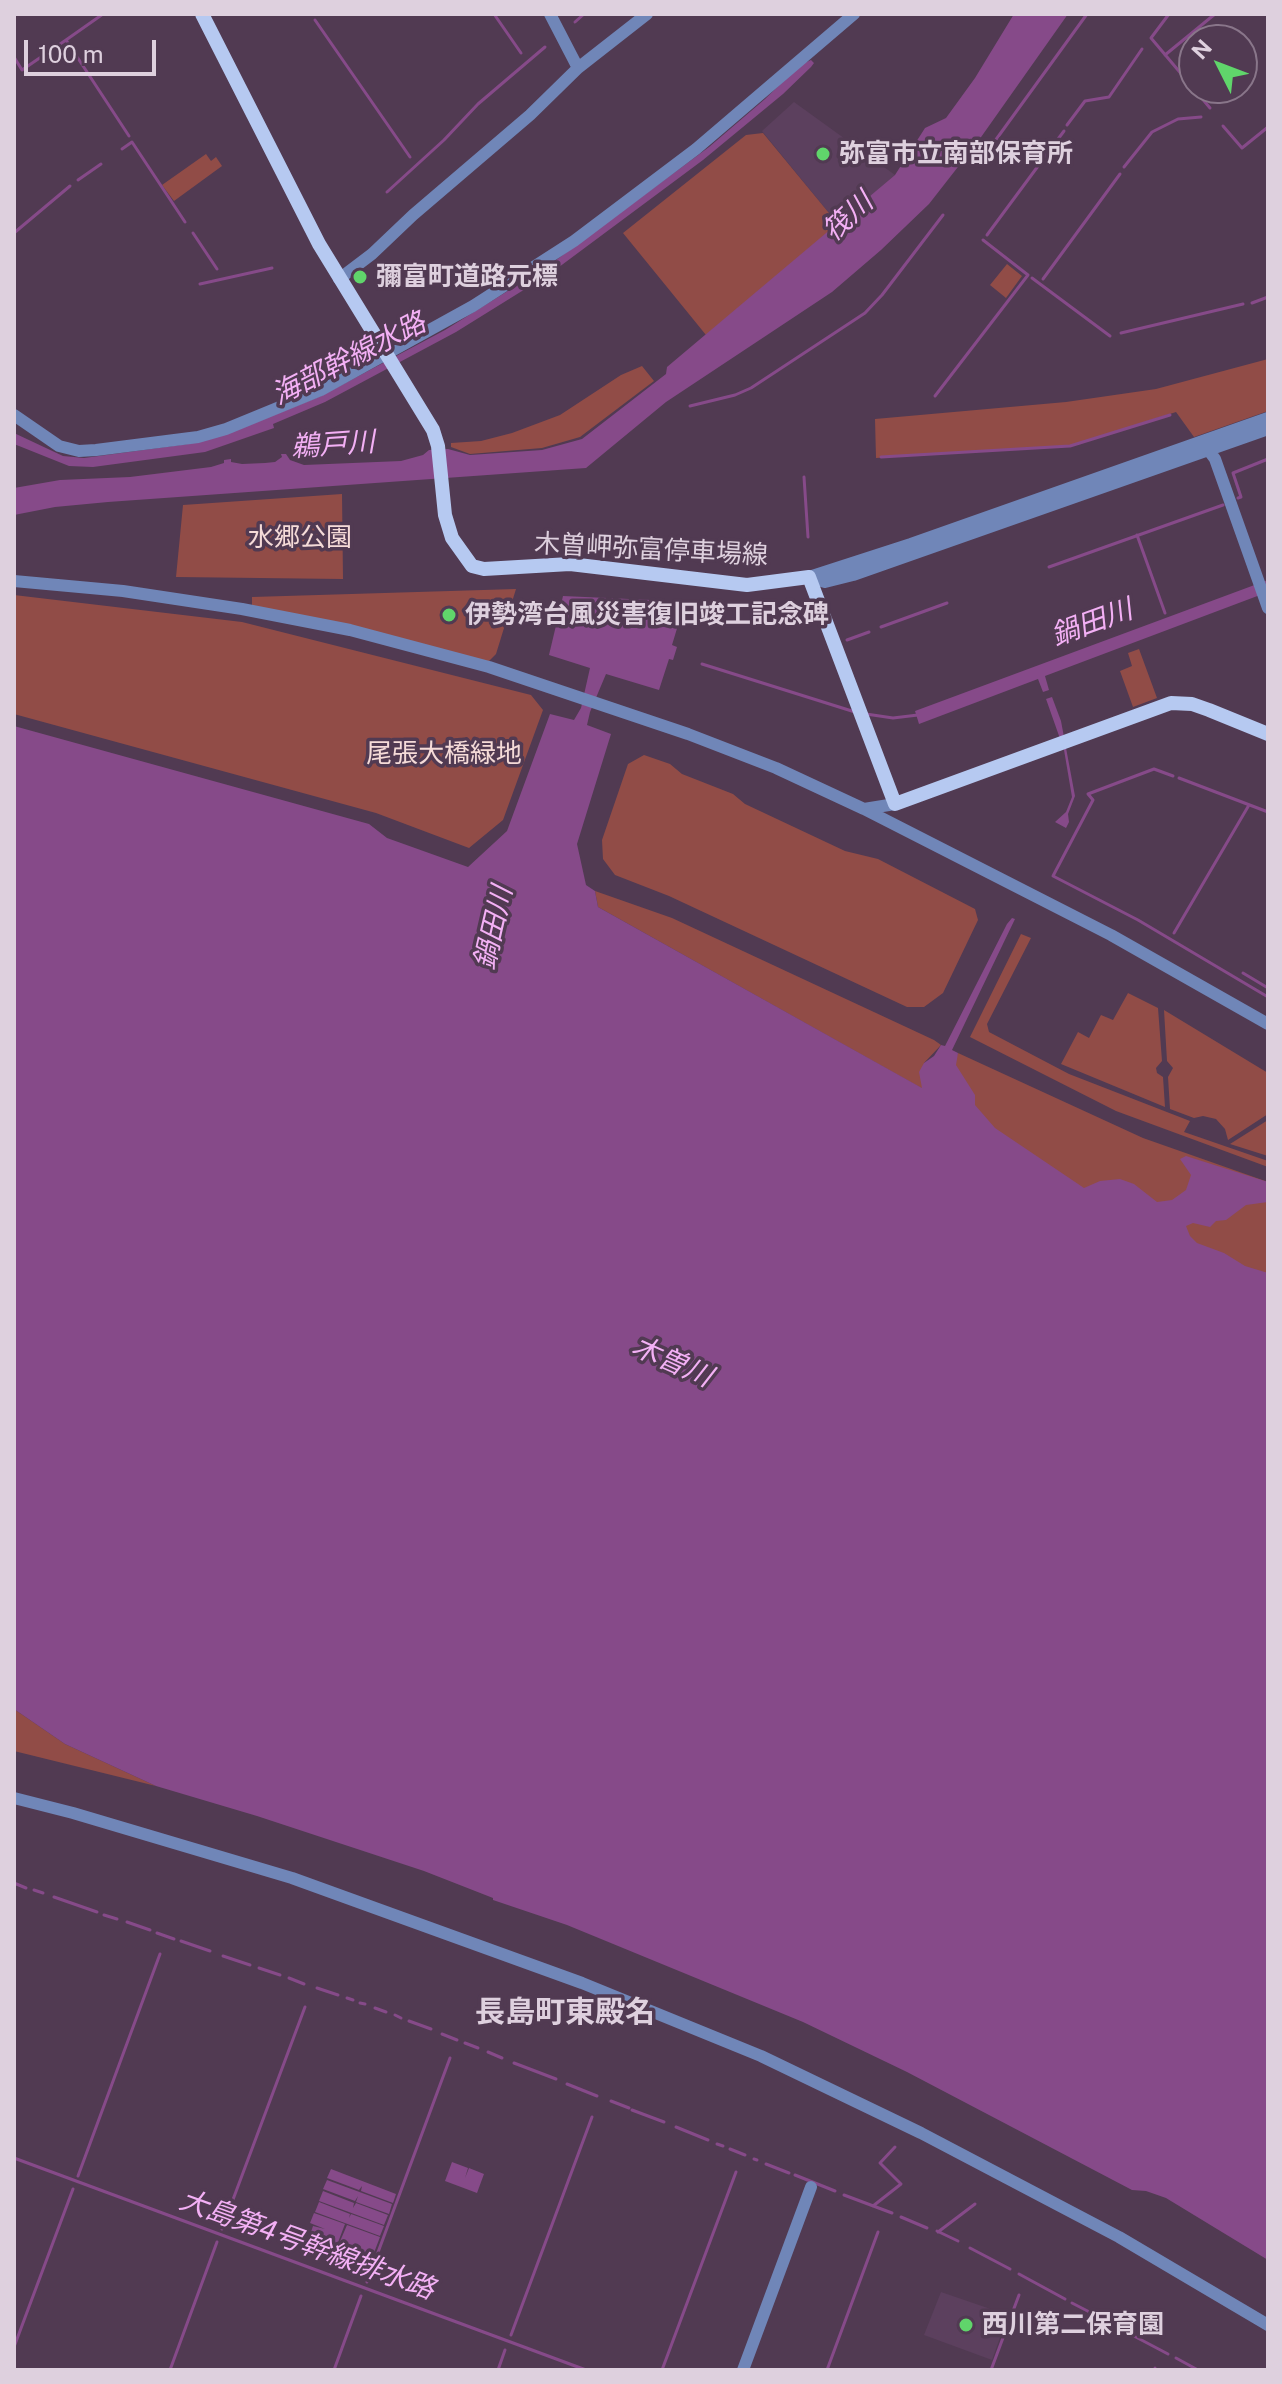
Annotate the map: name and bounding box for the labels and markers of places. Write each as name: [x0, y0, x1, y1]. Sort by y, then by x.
place label: 弥富市立南部保育所: [839, 138, 1073, 170]
marker: 弥富市立南部保育所: [814, 145, 832, 163]
place label: 彌富町道路元標: [376, 261, 558, 293]
marker: 彌富町道路元標: [351, 268, 369, 286]
place label: 伊勢湾台風災害復旧竣工記念碑: [465, 599, 829, 631]
marker: 伊勢湾台風災害復旧竣工記念碑: [440, 606, 458, 624]
place label: 西川第二保育園: [982, 2309, 1164, 2341]
marker: 西川第二保育園: [957, 2316, 975, 2334]

